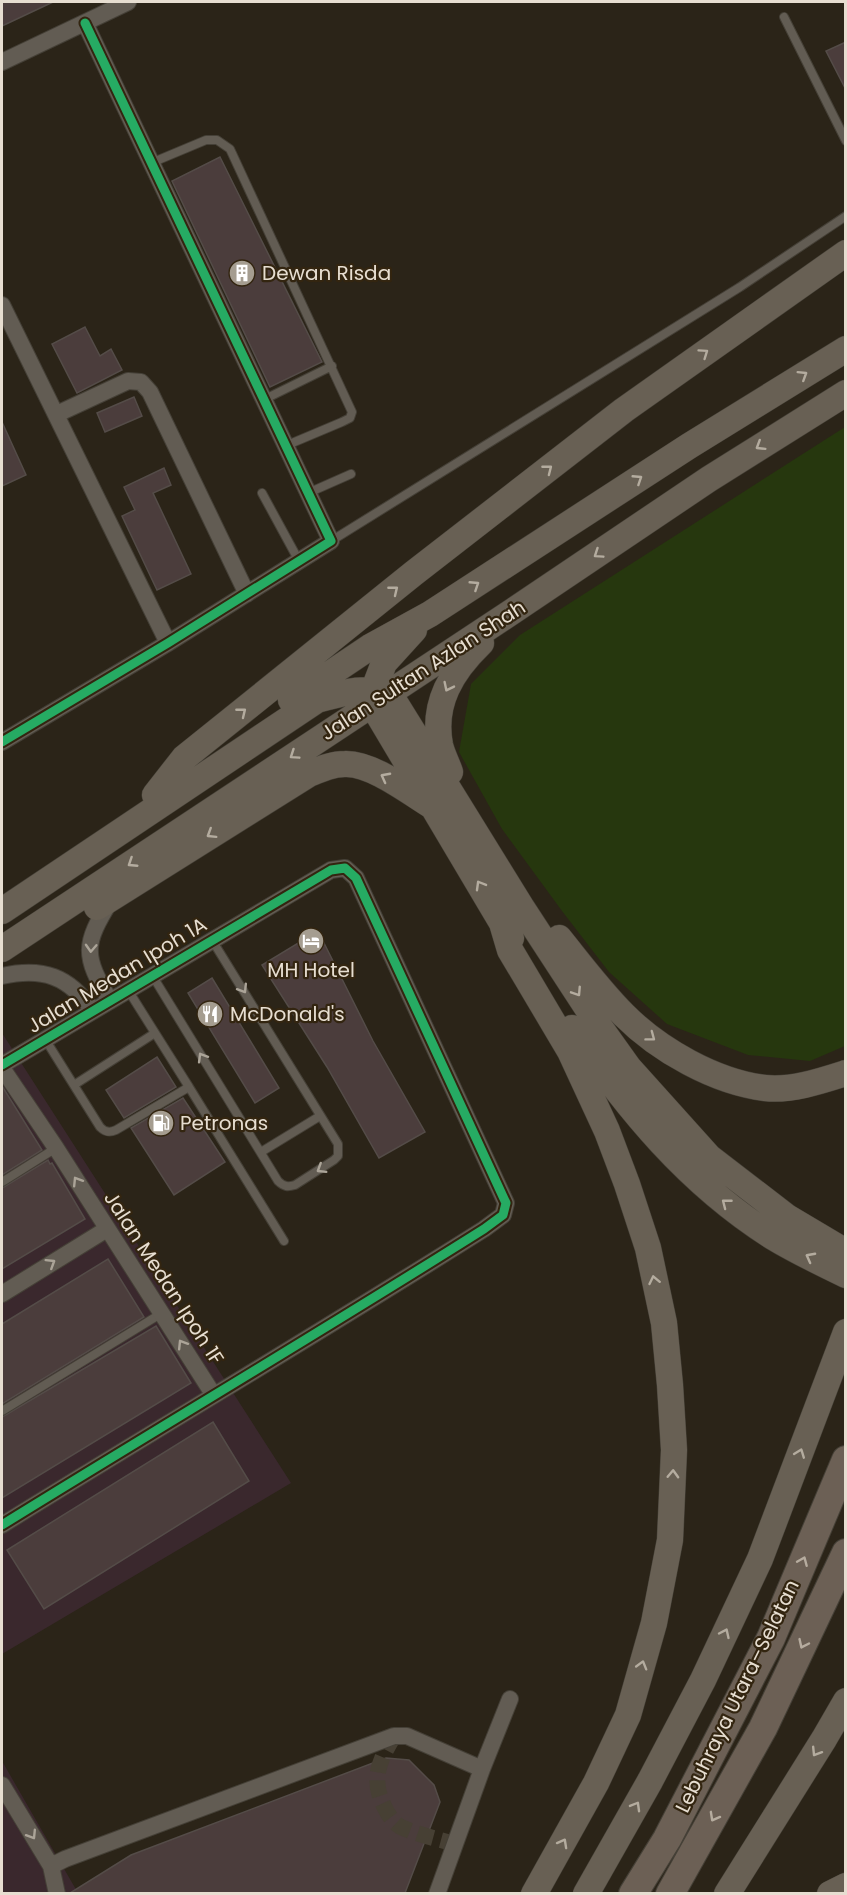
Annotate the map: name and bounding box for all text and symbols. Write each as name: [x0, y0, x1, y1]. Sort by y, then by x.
building icon: Dewan Risda: [227, 258, 257, 288]
place label: Dewan Risda: [262, 259, 391, 287]
one-way arrow: [698, 349, 709, 360]
one-way arrow: [797, 371, 808, 382]
one-way arrow: [756, 439, 767, 450]
one-way arrow: [541, 466, 552, 477]
one-way arrow: [632, 475, 643, 486]
one-way arrow: [594, 547, 605, 558]
one-way arrow: [468, 581, 479, 592]
one-way arrow: [387, 586, 398, 597]
street label: Jalan Sultan Azlan Shah: [315, 593, 531, 747]
one-way arrow: [444, 681, 455, 691]
one-way arrow: [235, 708, 246, 719]
one-way arrow: [290, 748, 301, 759]
one-way arrow: [380, 773, 391, 785]
one-way arrow: [207, 826, 217, 838]
one-way arrow: [128, 856, 139, 867]
one-way arrow: [475, 881, 487, 891]
street label: Jalan Medan Ipoh 1A: [22, 910, 212, 1040]
hotel icon: MH Hotel: [296, 926, 326, 956]
one-way arrow: [84, 944, 97, 953]
place label: MH Hotel: [267, 956, 355, 984]
one-way arrow: [235, 983, 247, 993]
one-way arrow: [569, 986, 581, 996]
restaurant icon: McDonald's: [195, 999, 225, 1029]
place label: McDonald's: [230, 1000, 345, 1028]
one-way arrow: [645, 1030, 656, 1041]
one-way arrow: [198, 1053, 210, 1063]
fuel station icon: Petronas: [146, 1108, 176, 1138]
place label: Petronas: [180, 1109, 268, 1137]
one-way arrow: [316, 1161, 327, 1172]
one-way arrow: [73, 1176, 84, 1187]
street label: Jalan Medan Ipoh 1F: [97, 1186, 231, 1370]
one-way arrow: [722, 1199, 733, 1210]
one-way arrow: [805, 1253, 816, 1264]
one-way arrow: [45, 1259, 55, 1271]
one-way arrow: [649, 1275, 662, 1285]
one-way arrow: [179, 1340, 190, 1351]
one-way arrow: [793, 1448, 805, 1459]
one-way arrow: [666, 1469, 679, 1478]
one-way arrow: [796, 1557, 808, 1568]
street label: Lebuhraya Utara–Selatan: [668, 1575, 806, 1817]
one-way arrow: [718, 1629, 730, 1640]
one-way arrow: [799, 1637, 811, 1648]
one-way arrow: [635, 1660, 647, 1671]
one-way arrow: [812, 1746, 824, 1756]
one-way arrow: [629, 1802, 640, 1813]
one-way arrow: [710, 1811, 721, 1821]
one-way arrow: [25, 1829, 37, 1839]
one-way arrow: [556, 1838, 567, 1849]

